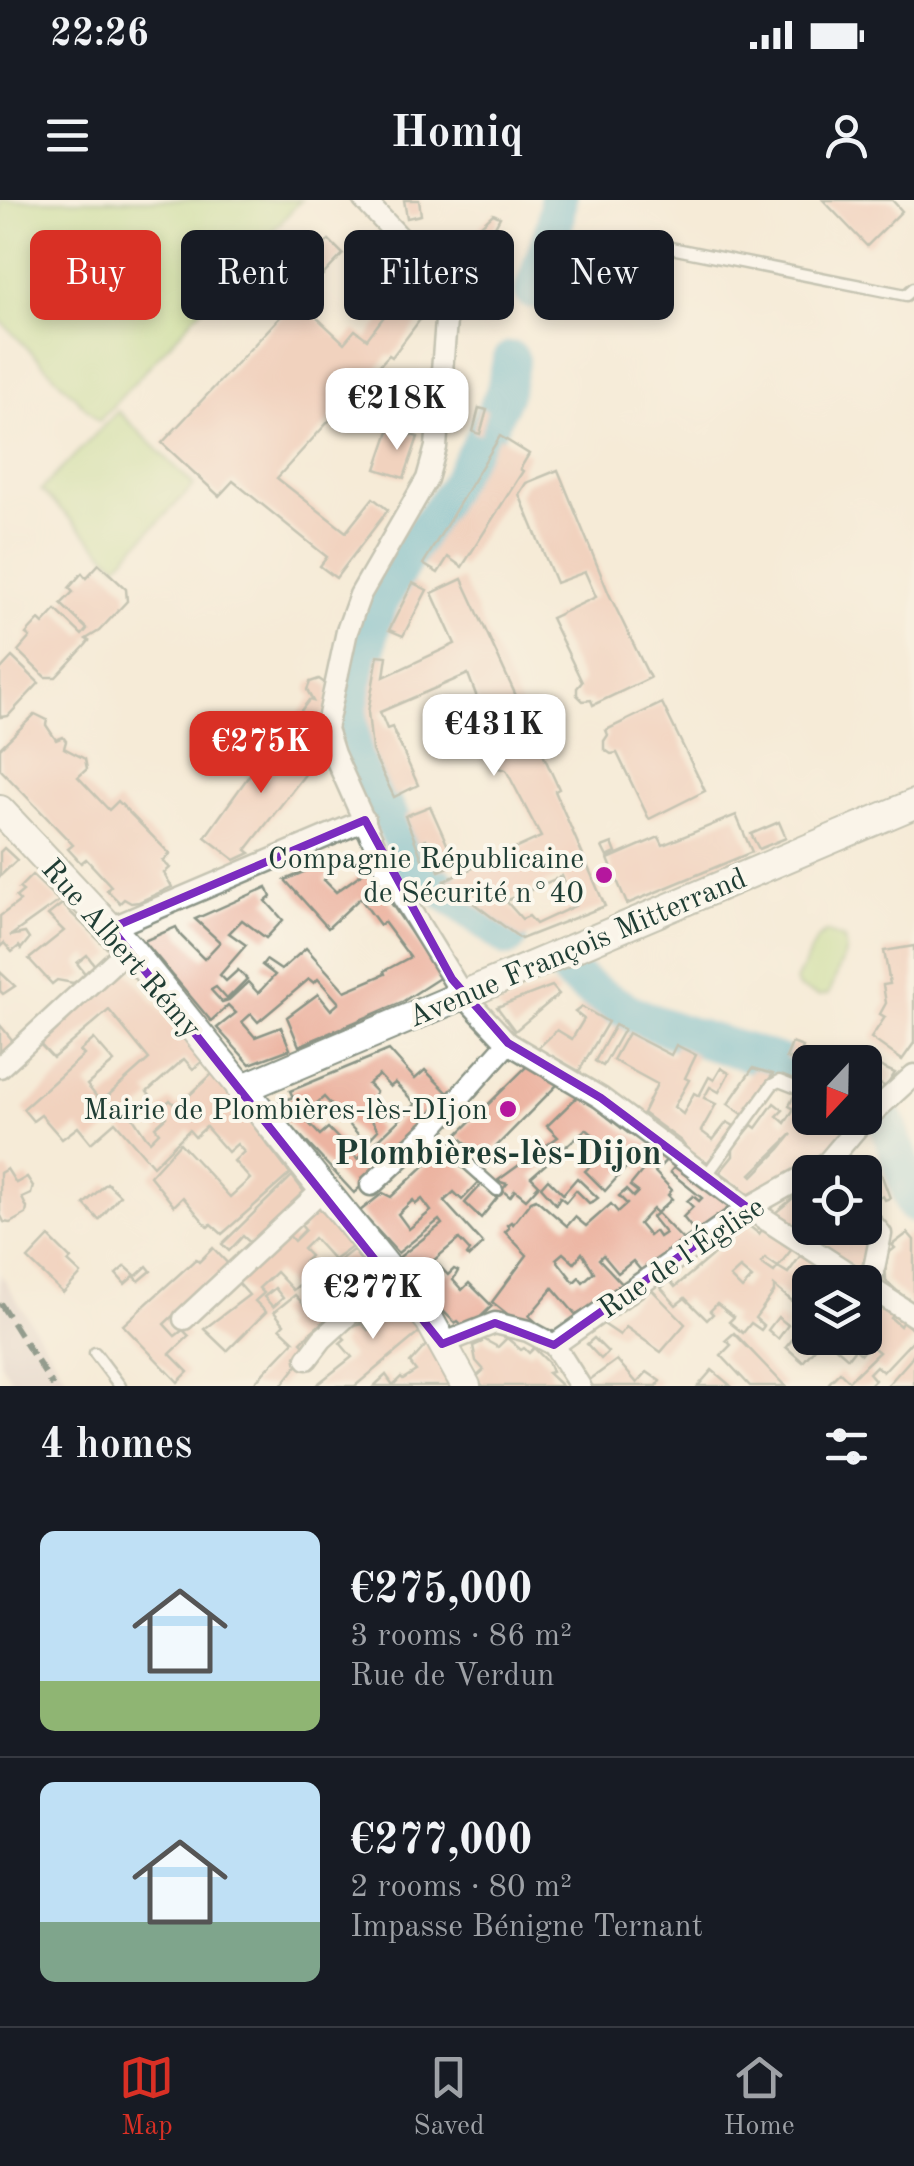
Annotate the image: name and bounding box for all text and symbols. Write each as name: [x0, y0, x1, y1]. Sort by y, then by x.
text: 22:26: [50, 16, 149, 54]
icon: menu: [40, 108, 95, 163]
icon: person: [819, 108, 874, 163]
text: Homiq: [391, 112, 523, 157]
chip: Buy: [30, 230, 161, 320]
chip: Rent: [181, 230, 324, 320]
chip: Filters: [344, 230, 514, 320]
chip: New: [534, 230, 674, 320]
pin: €218K: [327, 368, 467, 453]
text: €218K: [348, 384, 446, 416]
pin: €431K: [424, 694, 564, 779]
text: €431K: [445, 710, 543, 742]
pin: €275K: [191, 711, 331, 796]
text: €275K: [212, 727, 310, 759]
place label: Compagnie Républicaine de Sécurité n°40: [268, 845, 584, 909]
street label: Rue Albert Rémy: [35, 854, 206, 1045]
street label: Avenue François Mitterrand: [404, 864, 751, 1034]
marker: Compagnie Républicaine de Sécurité n°40: [593, 864, 615, 886]
north arrow: [792, 1045, 882, 1135]
map controls: [792, 1045, 882, 1355]
place label: Mairie de Plombières-lès-DIjon: [83, 1096, 488, 1126]
marker: Mairie de Plombières-lès-DIjon: [497, 1098, 519, 1120]
district label: Plombières-lès-Dijon: [334, 1137, 662, 1172]
button: locate: [792, 1155, 882, 1245]
street label: Rue de l'Église: [591, 1188, 770, 1325]
pin: €277K: [303, 1257, 443, 1342]
button: layers: [792, 1265, 882, 1355]
text: €277K: [324, 1273, 422, 1305]
icon: filters: [819, 1419, 874, 1474]
text: 4 homes: [40, 1425, 192, 1467]
text: €275,000: [350, 1570, 532, 1612]
icon: home: [120, 1571, 240, 1691]
text: 3 rooms · 86 m²: [350, 1621, 572, 1653]
text: Rue de Verdun: [350, 1661, 555, 1693]
text: €277,000: [350, 1821, 532, 1863]
icon: home: [120, 1822, 240, 1942]
text: 2 rooms · 80 m²: [350, 1872, 572, 1904]
text: Impasse Bénigne Ternant: [350, 1912, 703, 1944]
tab: Map: [119, 2050, 174, 2145]
tab: Saved: [413, 2050, 485, 2145]
tab: Home: [723, 2050, 795, 2145]

